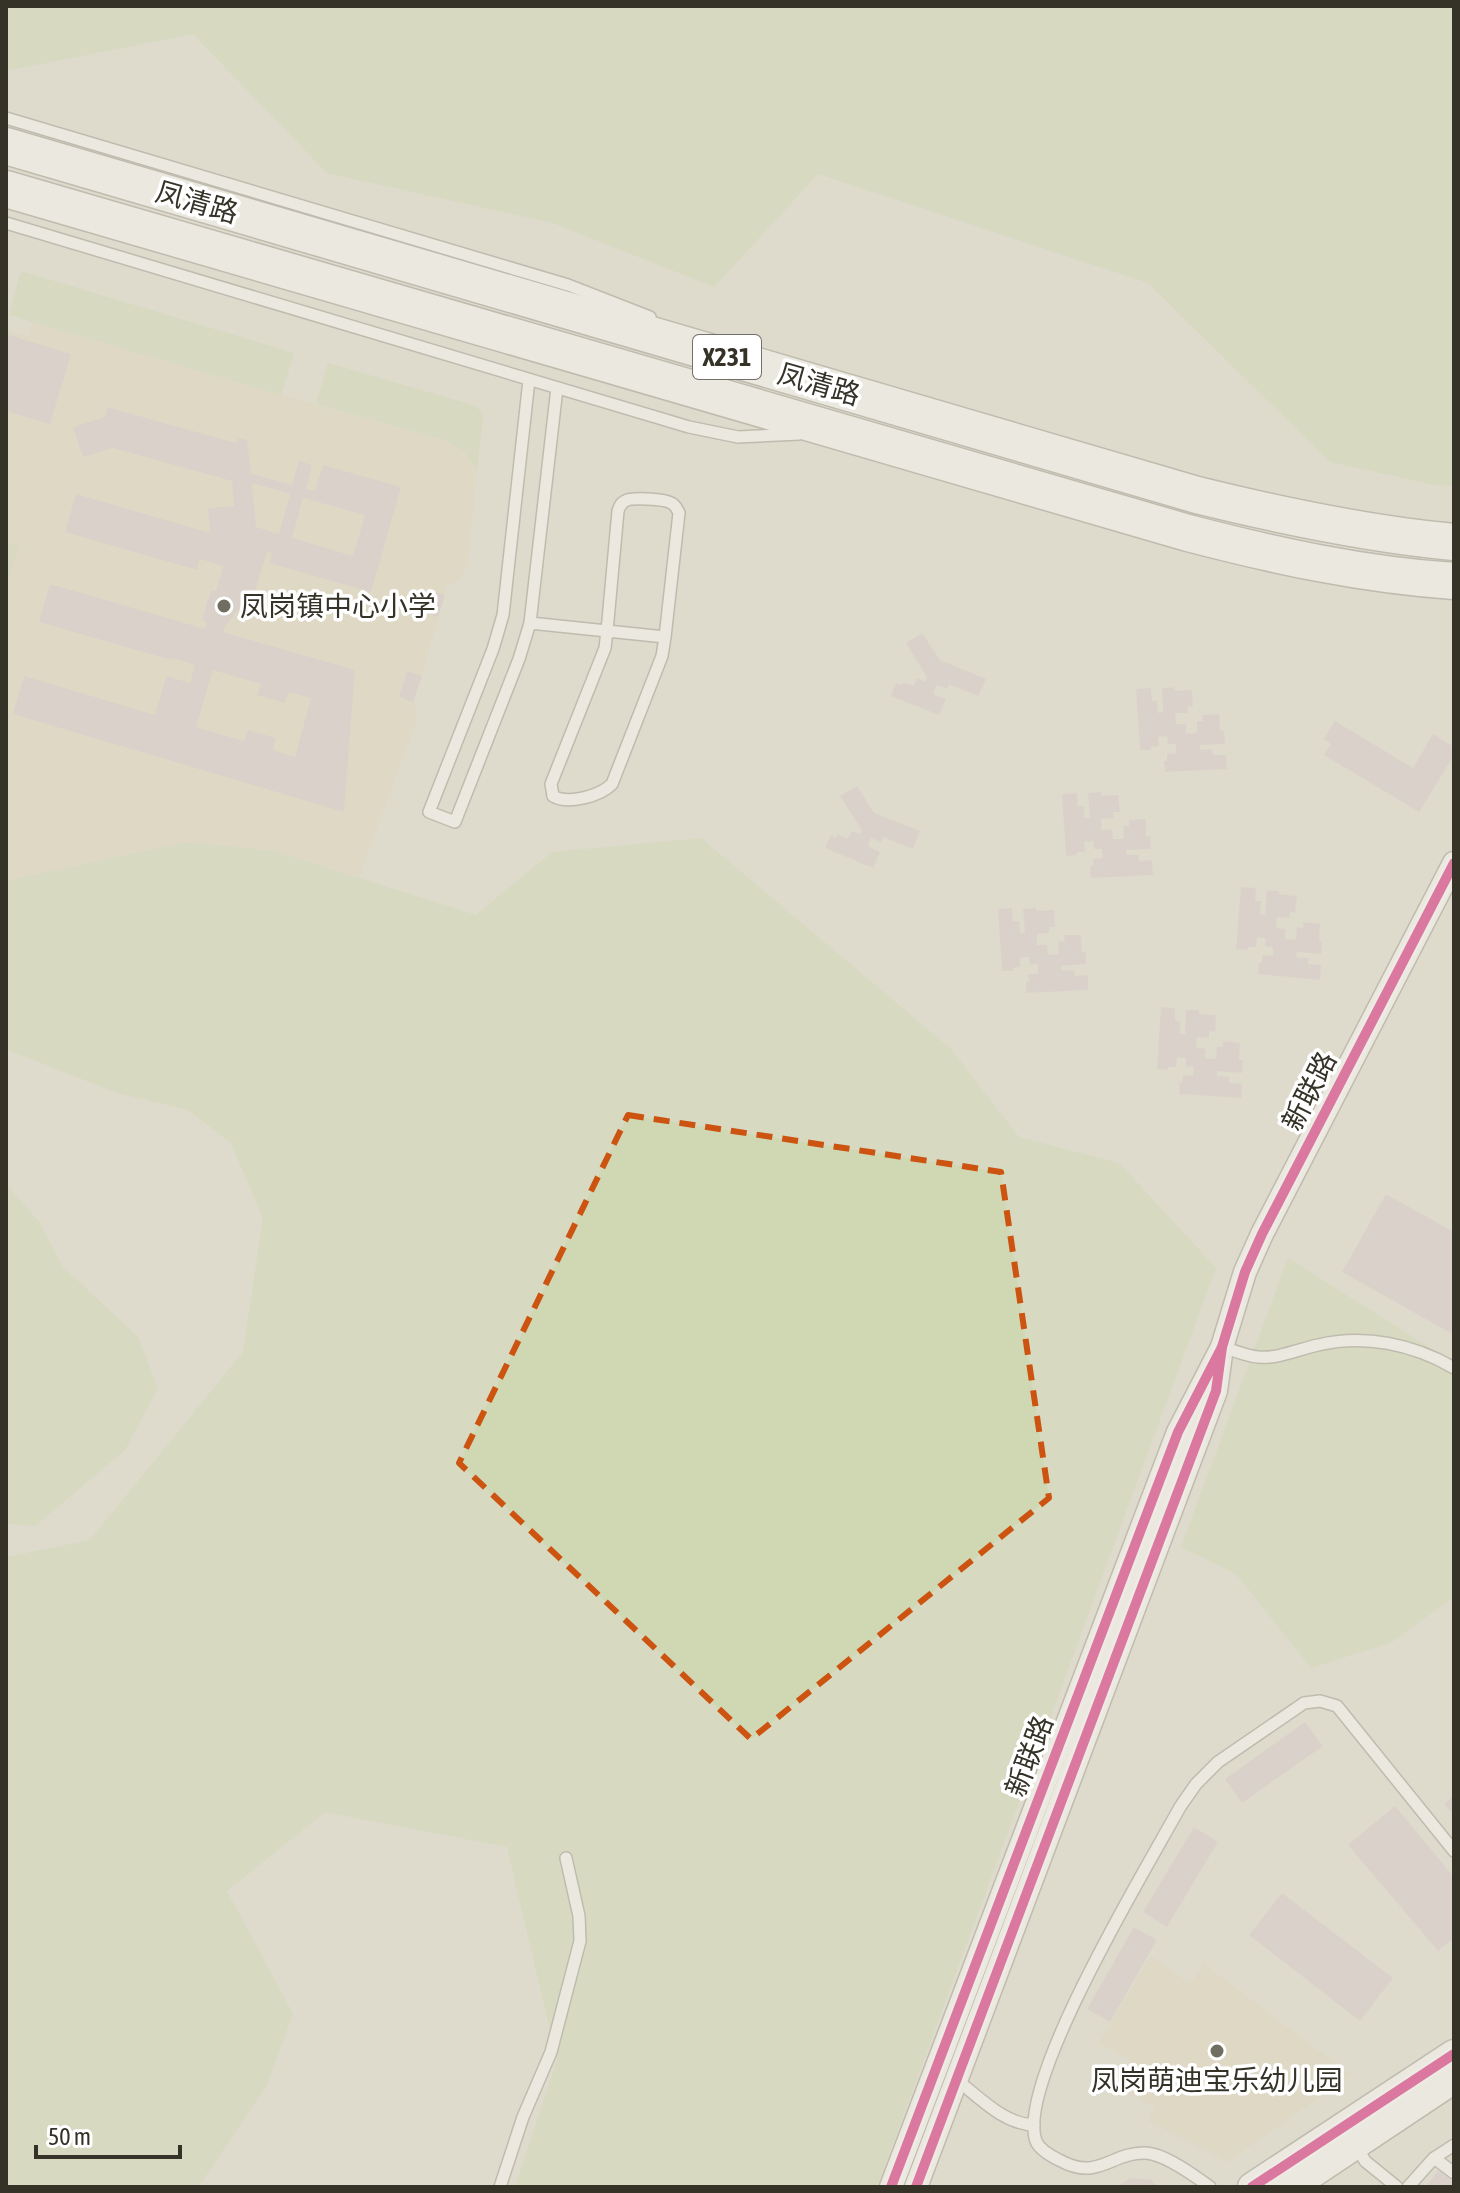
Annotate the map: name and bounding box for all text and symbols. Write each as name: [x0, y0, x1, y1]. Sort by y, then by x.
street label: 凤清路: [152, 175, 242, 229]
road number: X231: [693, 335, 761, 379]
street label: 凤清路: [774, 357, 864, 411]
place label: 凤岗镇中心小学: [240, 590, 436, 622]
marker: 凤岗镇中心小学: [215, 597, 233, 615]
street label: 新联路: [1276, 1046, 1342, 1136]
street label: 新联路: [999, 1711, 1059, 1801]
marker: 凤岗萌迪宝乐幼儿园: [1208, 2042, 1226, 2060]
place label: 凤岗萌迪宝乐幼儿园: [1091, 2064, 1343, 2096]
scale bar: [36, 2109, 180, 2159]
text: 50 m: [48, 2123, 91, 2150]

